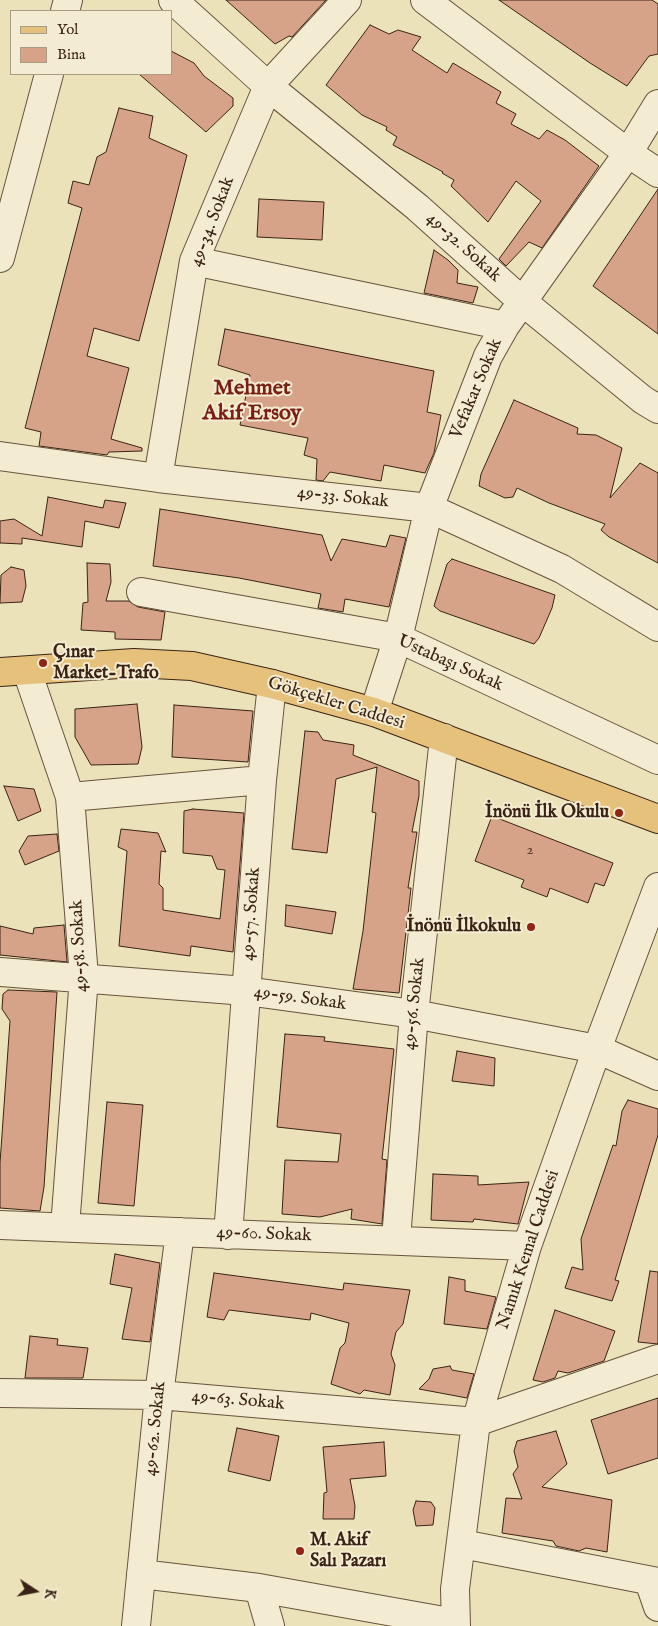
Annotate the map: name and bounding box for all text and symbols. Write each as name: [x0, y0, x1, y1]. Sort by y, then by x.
legend: [10, 10, 172, 75]
text: Yol: [57, 20, 78, 39]
text: Bina: [57, 45, 85, 64]
street label: 49-34. Sokak: [186, 174, 240, 270]
street label: 49-32. Sokak: [421, 209, 505, 287]
street label: Vefakar Sokak: [446, 335, 508, 443]
district label: Mehmet Akif Ersoy: [203, 376, 301, 428]
street label: 49-33. Sokak: [296, 482, 390, 514]
street label: Ustabaşı Sokak: [394, 631, 506, 697]
place label: Çınar Market-Trafo: [53, 642, 159, 684]
marker: Çınar Market-Trafo: [37, 657, 49, 669]
street label: Gökçekler Caddesi: [265, 673, 407, 735]
place label: İnönü İlk Okulu: [485, 802, 609, 824]
marker: İnönü İlk Okulu: [613, 807, 625, 819]
house number: 2: [526, 842, 534, 860]
street label: 49-57. Sokak: [238, 867, 266, 961]
street label: 49-58. Sokak: [67, 899, 93, 993]
place label: İnönü İlkokulu: [406, 916, 521, 938]
marker: İnönü İlkokulu: [525, 921, 537, 933]
street label: 49-56. Sokak: [399, 957, 431, 1051]
street label: 49-59. Sokak: [252, 982, 348, 1016]
street label: Namık Kemal Caddesi: [493, 1168, 565, 1332]
street label: 49-60. Sokak: [216, 1223, 312, 1247]
street label: 49-62. Sokak: [140, 1381, 172, 1477]
street label: 49-63. Sokak: [191, 1386, 285, 1416]
place label: M. Akif Salı Pazarı: [310, 1530, 386, 1572]
marker: M. Akif Salı Pazarı: [294, 1545, 306, 1557]
north arrow: [10, 1566, 60, 1616]
text: K: [40, 1587, 60, 1601]

